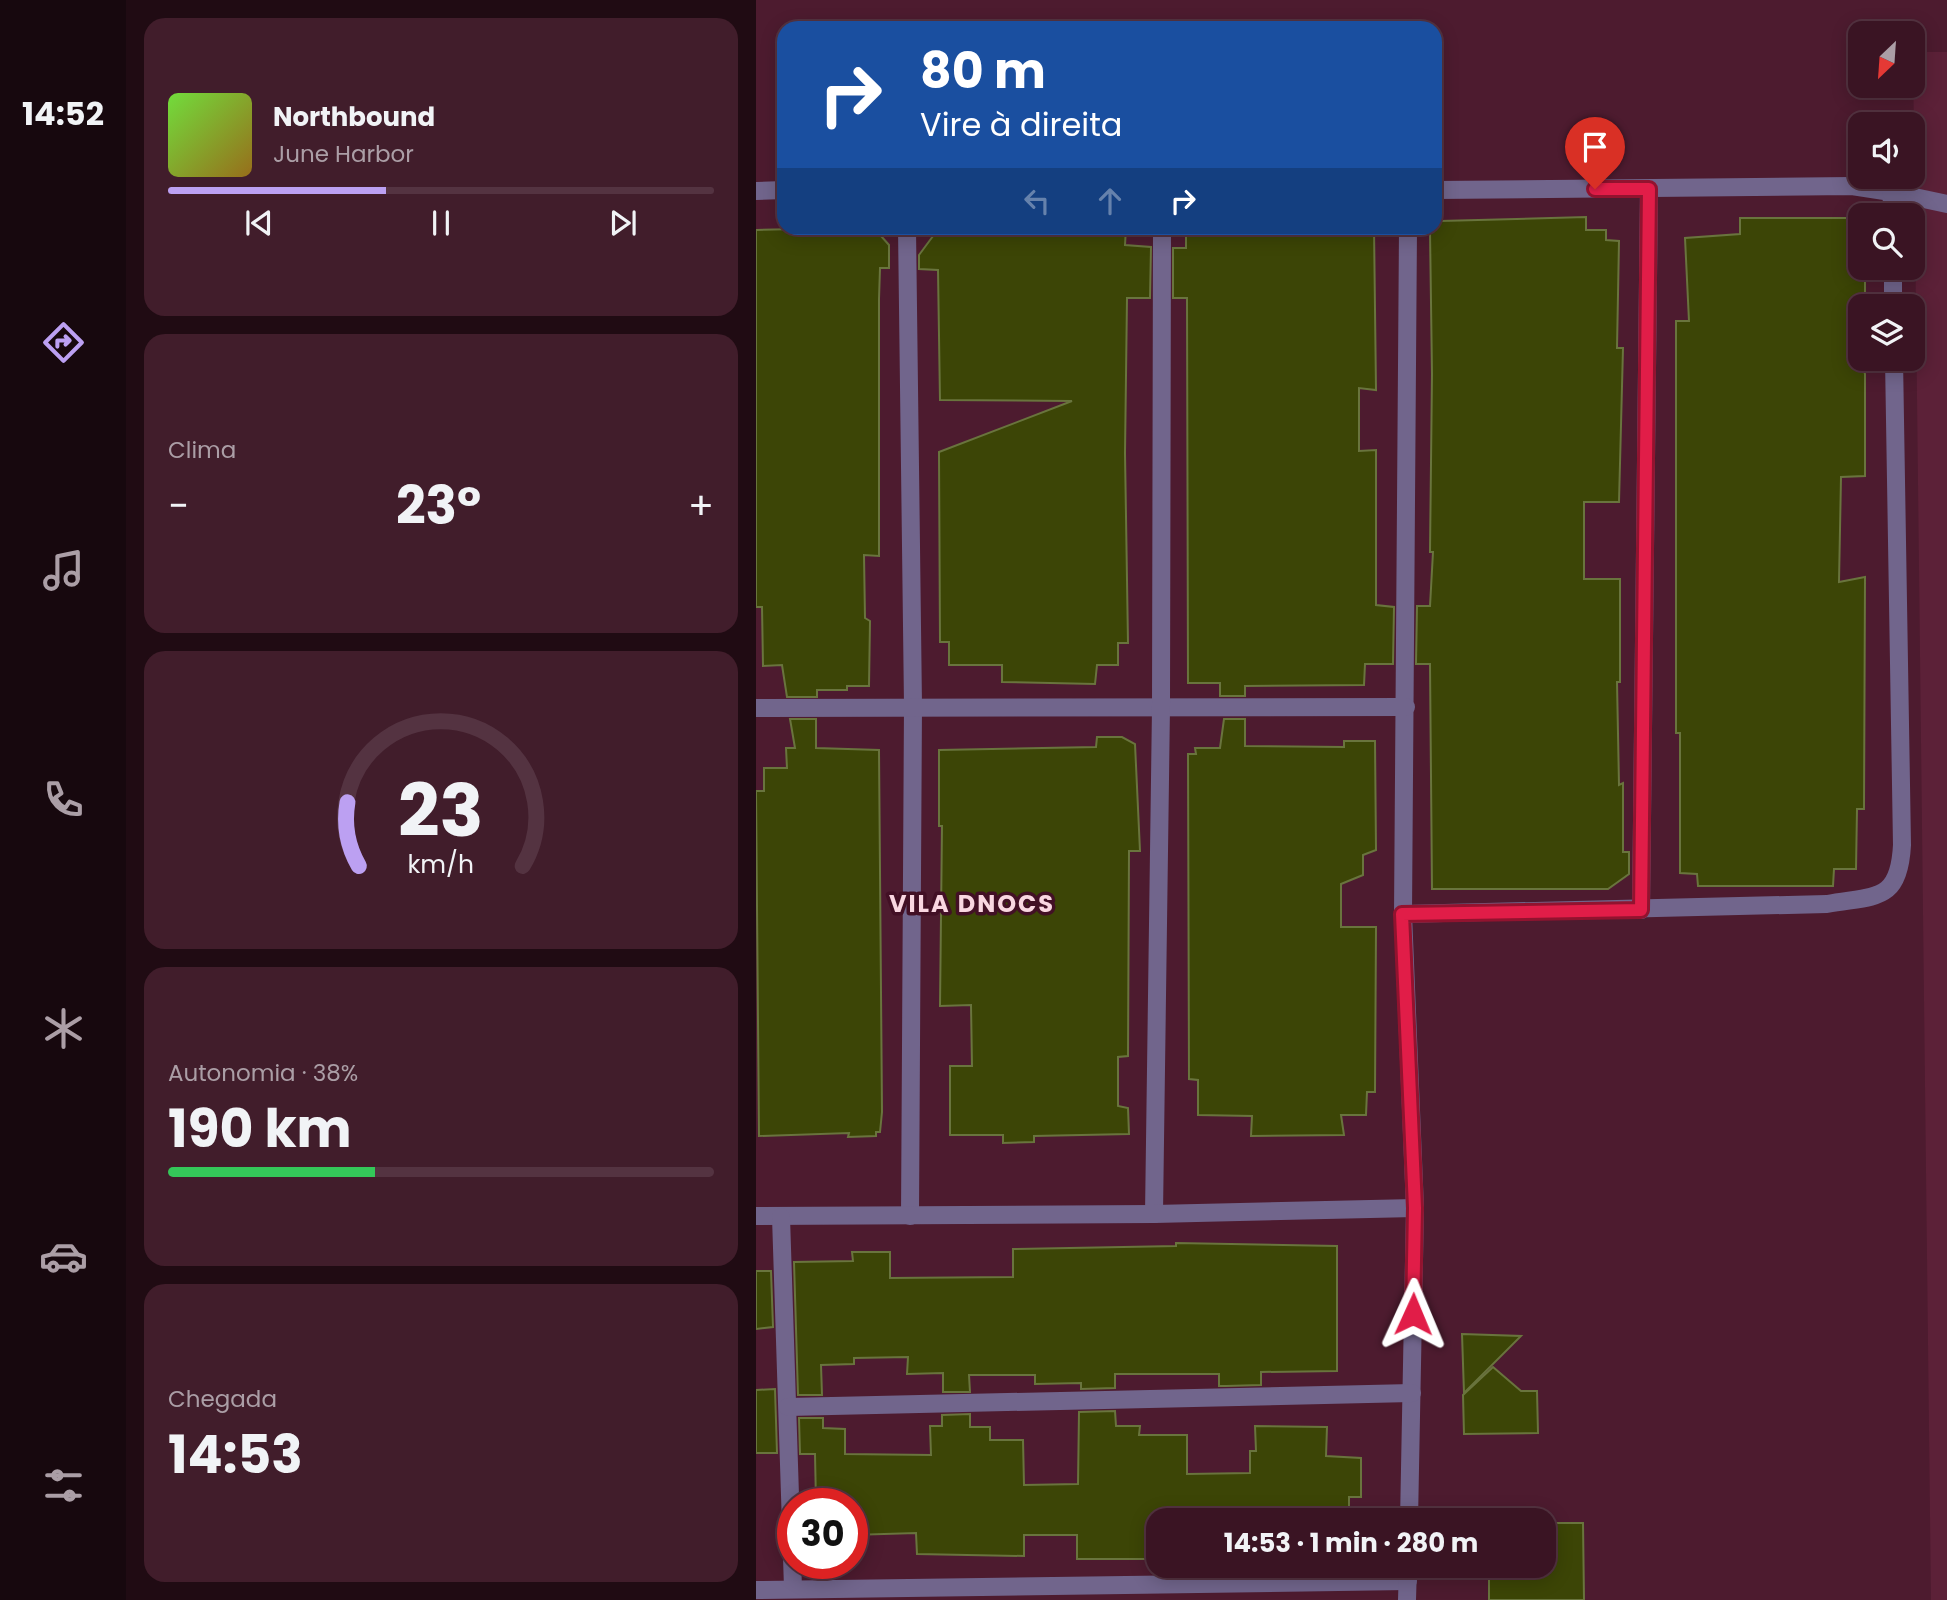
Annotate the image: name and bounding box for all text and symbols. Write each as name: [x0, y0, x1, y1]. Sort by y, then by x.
north arrow: [1848, 21, 1925, 98]
map controls: [1848, 21, 1925, 371]
text: 80 m: [920, 37, 1046, 105]
icon: right: [805, 49, 896, 140]
text: 14:52: [22, 91, 104, 136]
text: Northbound: [273, 99, 435, 135]
text: Vire à direita: [920, 102, 1122, 147]
button: sound: [1848, 112, 1925, 189]
pin: [1565, 117, 1625, 189]
icon: arrive: [1576, 128, 1614, 166]
text: June Harbor: [273, 138, 414, 170]
icon: left: [1018, 182, 1056, 220]
icon: ahead: [1091, 182, 1129, 220]
icon: right: [1164, 182, 1202, 220]
button: search: [1848, 203, 1925, 280]
icon: previous: [240, 204, 278, 242]
icon: pause: [422, 204, 460, 242]
icon: next: [604, 204, 642, 242]
button: layers: [1848, 294, 1925, 371]
icon: directions: [39, 318, 88, 367]
text: Clima: [168, 434, 236, 466]
text: 23°: [396, 469, 481, 542]
text: −: [168, 479, 189, 532]
text: +: [688, 479, 714, 532]
icon: music: [39, 546, 88, 595]
text: 23: [398, 760, 484, 861]
icon: phone: [39, 775, 88, 824]
text: km/h: [408, 847, 474, 882]
district label: VILA DNOCS: [889, 887, 1055, 920]
icon: climate: [39, 1004, 88, 1053]
text: Autonomia · 38%: [168, 1057, 358, 1089]
text: 190 km: [168, 1092, 352, 1165]
icon: car: [39, 1232, 88, 1281]
position arrow: [1376, 1277, 1450, 1351]
text: Chegada: [168, 1383, 277, 1415]
text: 14:53: [168, 1418, 303, 1491]
icon: filters: [39, 1461, 88, 1510]
speed limit sign: 30: [777, 1488, 868, 1579]
text: 14:53 · 1 min · 280 m: [1224, 1525, 1478, 1561]

